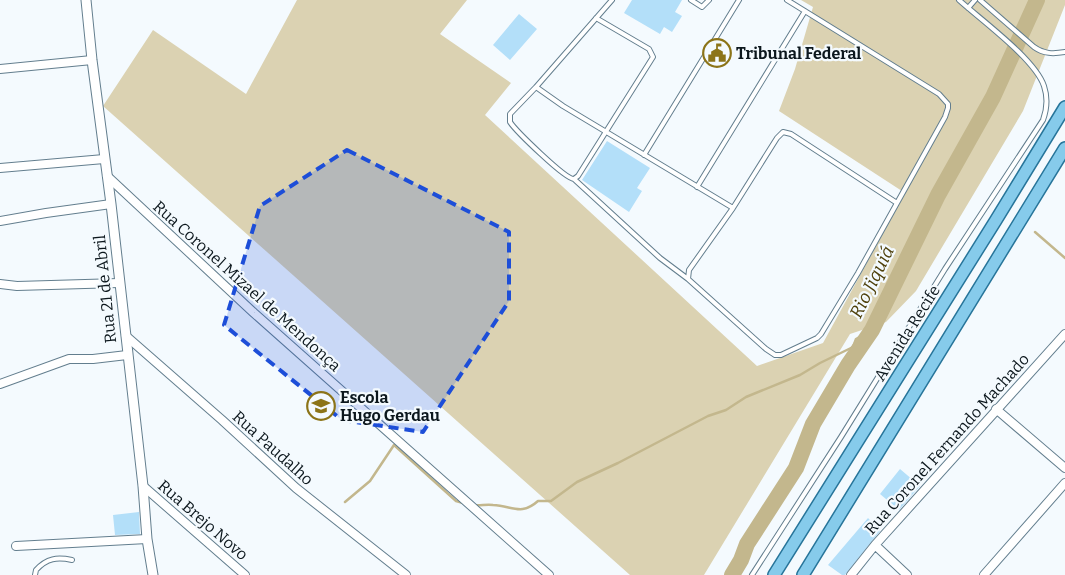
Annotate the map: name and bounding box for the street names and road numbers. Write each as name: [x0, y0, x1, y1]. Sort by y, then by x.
street label: Rua Coronel Mizael de Mendonça: [149, 197, 345, 375]
street label: Rua 21 de Abril: [90, 234, 120, 344]
street label: Avenida Recife: [870, 282, 944, 384]
street label: Rua Coronel Fernando Machado: [861, 350, 1033, 538]
street label: Rua Paudalho: [229, 407, 317, 489]
street label: Rua Brejo Novo: [154, 476, 252, 564]

